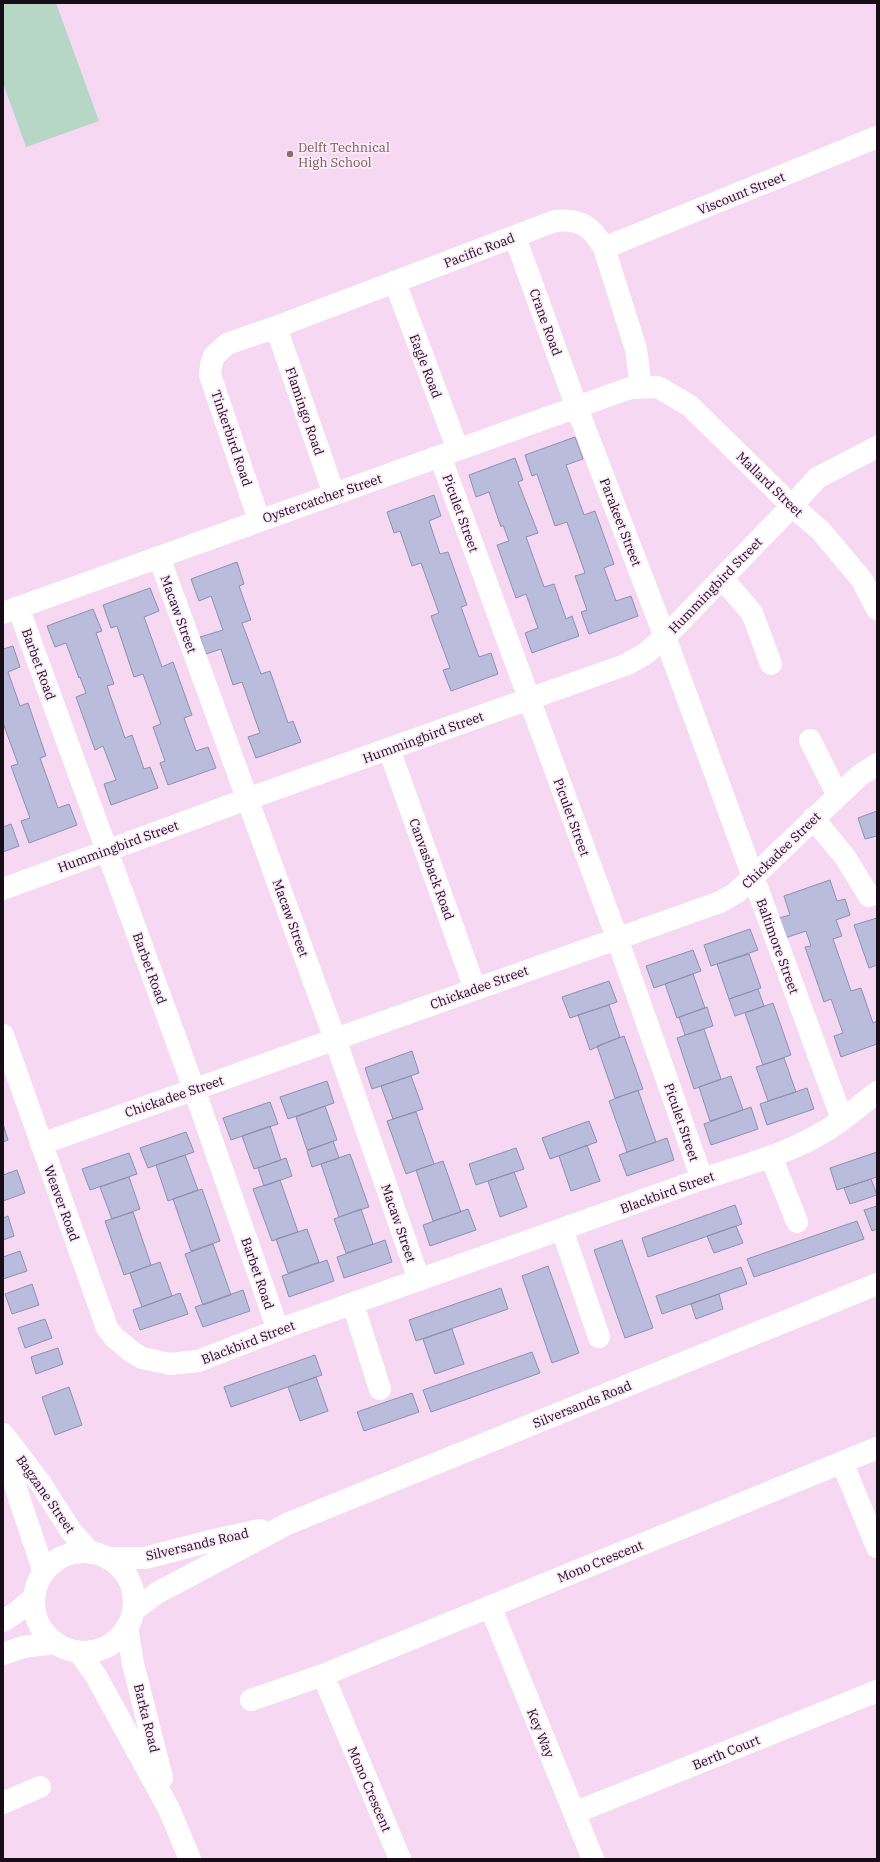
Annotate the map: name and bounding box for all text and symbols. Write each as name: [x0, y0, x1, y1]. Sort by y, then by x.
place label: Delft Technical High School: [298, 139, 390, 171]
marker: Delft Technical High School: [285, 149, 295, 159]
street label: Viscount Street: [695, 168, 788, 219]
street label: Pacific Road: [441, 229, 517, 272]
street label: Crane Road: [526, 286, 566, 358]
street label: Eagle Road: [406, 332, 446, 401]
street label: Flamingo Road: [281, 365, 328, 458]
street label: Tinkerbird Road: [207, 388, 256, 489]
street label: Mallard Street: [733, 448, 807, 521]
street label: Oystercatcher Street: [260, 470, 384, 527]
street label: Piculet Street: [439, 472, 483, 555]
street label: Parakeet Street: [596, 476, 645, 569]
street label: Hummingbird Street: [665, 533, 766, 637]
street label: Macaw Street: [157, 573, 201, 656]
street label: Barbet Road: [18, 626, 59, 702]
street label: Hummingbird Street: [360, 708, 486, 767]
street label: Piculet Street: [550, 776, 594, 859]
street label: Chickadee Street: [738, 808, 825, 892]
street label: Canvasback Road: [405, 816, 458, 922]
street label: Hummingbird Street: [55, 817, 181, 876]
street label: Macaw Street: [269, 877, 313, 960]
street label: Baltimore Street: [752, 896, 803, 997]
street label: Barbet Road: [129, 930, 170, 1006]
street label: Chickadee Street: [428, 962, 531, 1013]
street label: Chickadee Street: [123, 1071, 226, 1121]
street label: Piculet Street: [660, 1081, 703, 1164]
street label: Weaver Road: [40, 1163, 83, 1244]
street label: Blackbird Street: [618, 1167, 717, 1217]
street label: Macaw Street: [377, 1182, 420, 1265]
street label: Barbet Road: [237, 1235, 278, 1311]
street label: Blackbird Street: [199, 1317, 298, 1368]
street label: Silversands Road: [530, 1377, 634, 1432]
street label: Bagzane Street: [12, 1452, 79, 1537]
street label: Silversands Road: [144, 1524, 250, 1565]
street label: Mono Crescent: [555, 1536, 646, 1586]
street label: Barka Road: [130, 1682, 163, 1754]
street label: Key Way: [523, 1706, 558, 1760]
street label: Berth Court: [690, 1731, 763, 1774]
street label: Mono Crescent: [344, 1744, 395, 1835]

